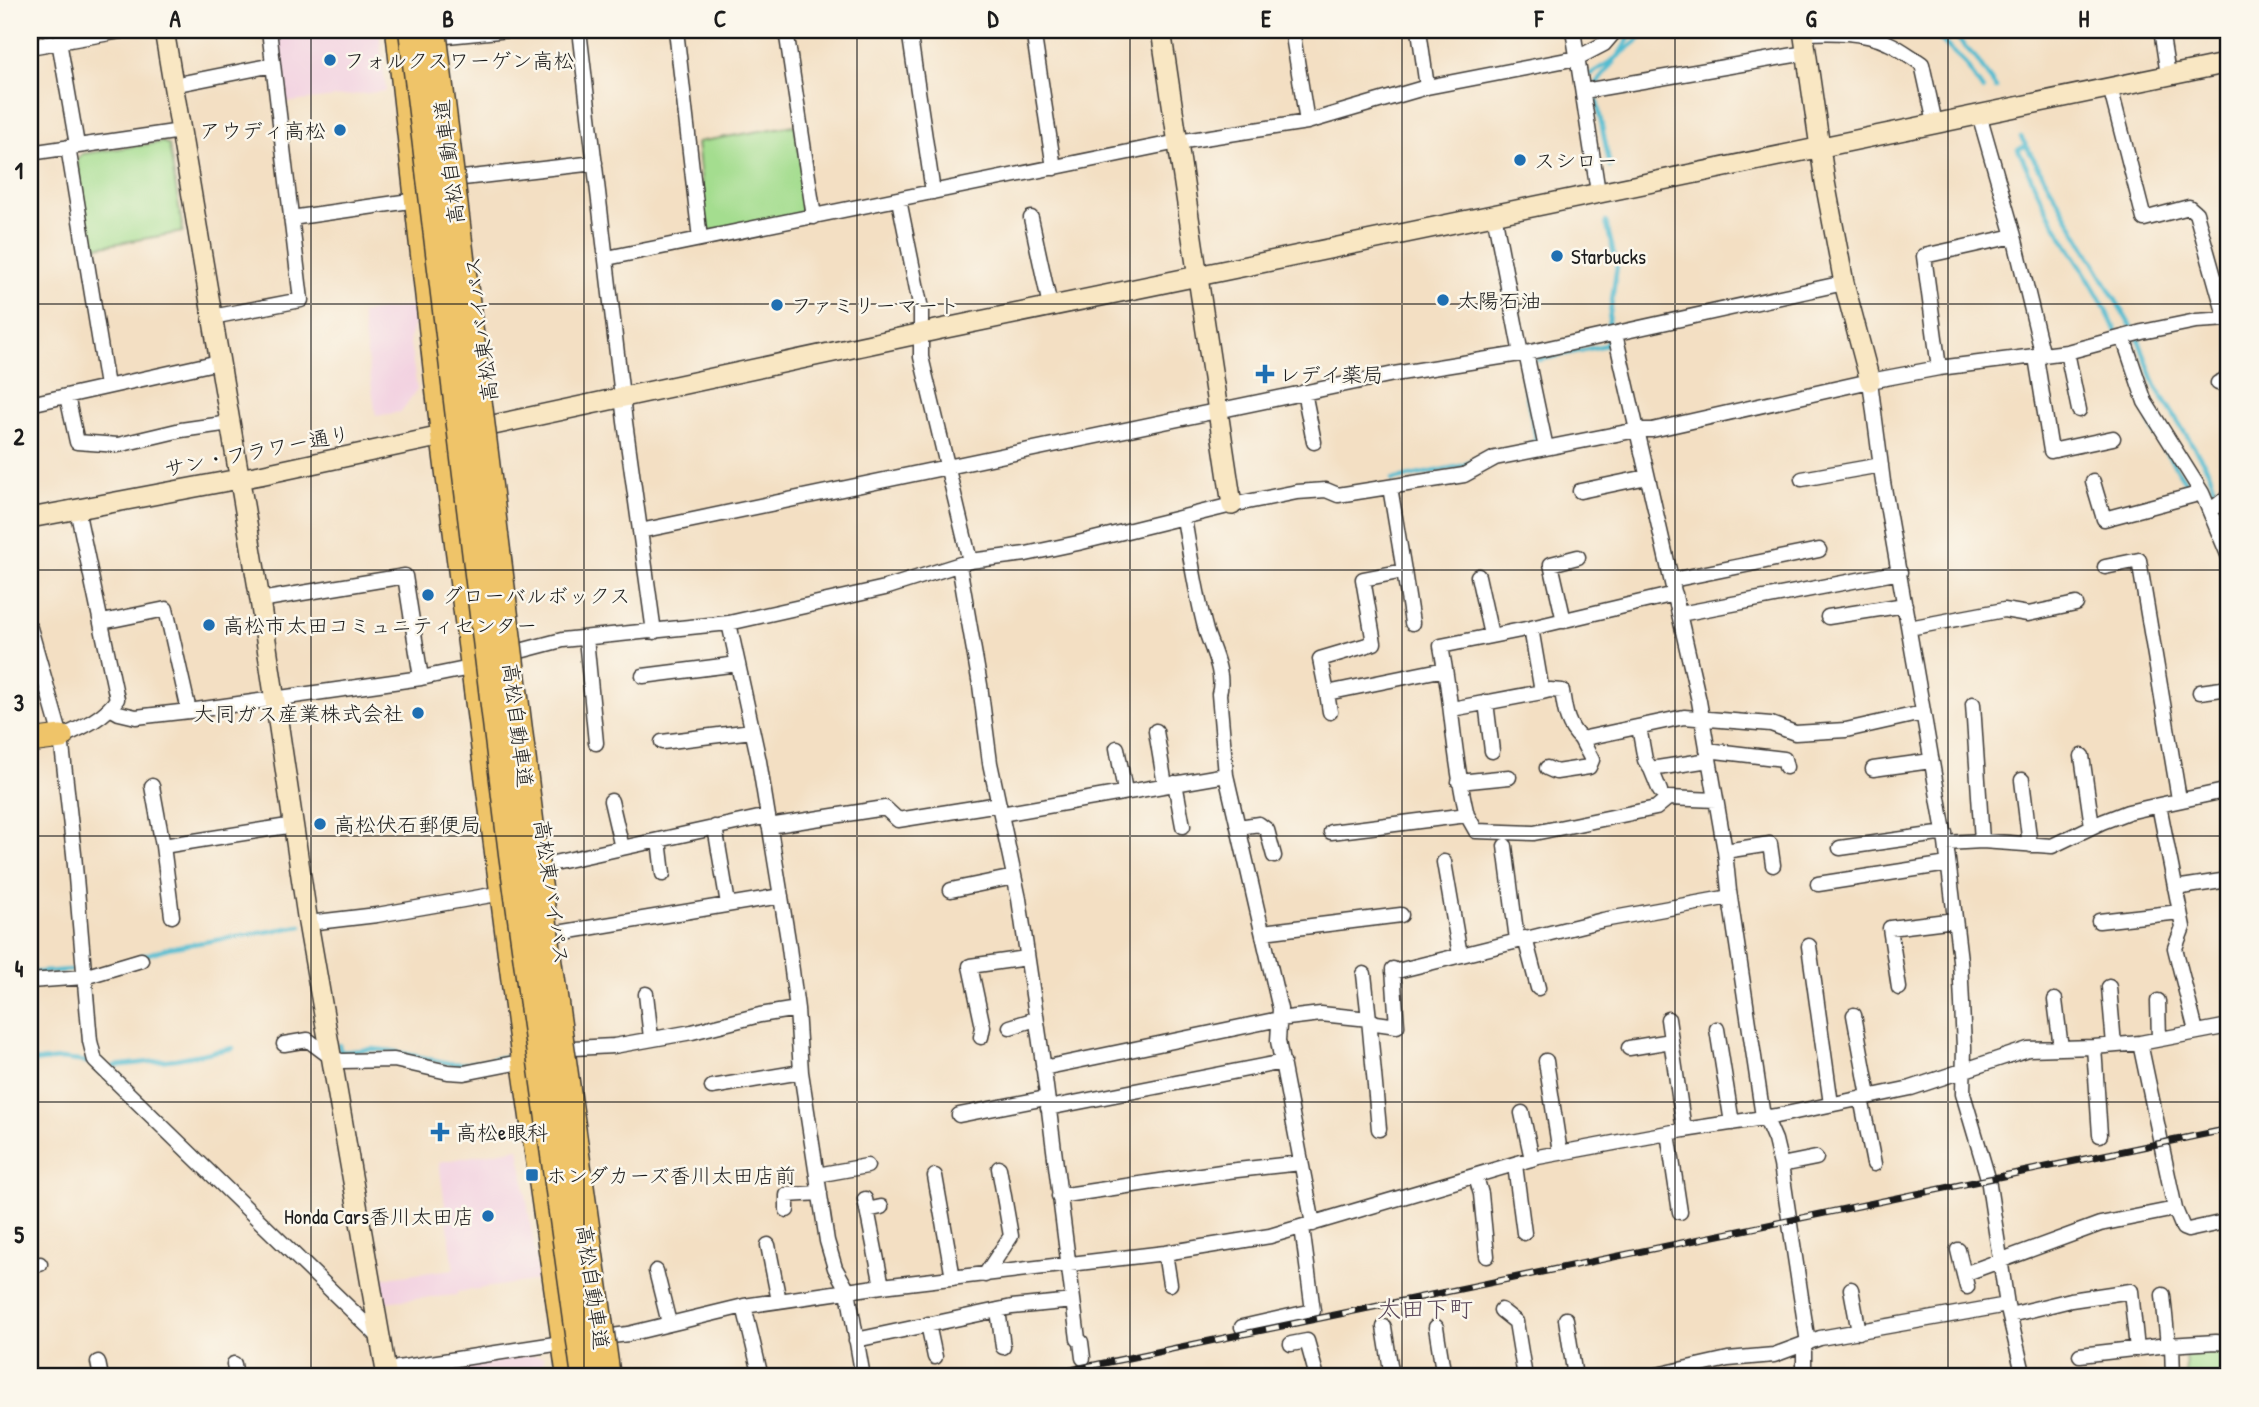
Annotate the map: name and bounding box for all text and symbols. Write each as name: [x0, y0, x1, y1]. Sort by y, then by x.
text: A: [169, 3, 181, 34]
text: B: [442, 3, 454, 34]
text: C: [714, 3, 726, 34]
text: D: [988, 3, 1000, 34]
text: E: [1261, 3, 1272, 34]
text: F: [1534, 3, 1545, 34]
text: G: [1805, 3, 1817, 34]
text: H: [2079, 3, 2090, 34]
place label: フォルクスワーゲン高松: [344, 46, 575, 75]
marker: フォルクスワーゲン高松: [322, 52, 338, 68]
street label: 高松自動車道: [427, 98, 471, 226]
place label: アウディ高松: [199, 116, 326, 145]
marker: アウディ高松: [332, 122, 348, 138]
place label: スシロー: [1534, 146, 1618, 175]
marker: スシロー: [1512, 152, 1528, 168]
text: 1: [15, 155, 23, 186]
place label: Starbucks: [1571, 242, 1646, 271]
marker: Starbucks: [1549, 248, 1565, 264]
street label: 高松東バイパス: [458, 254, 504, 404]
place label: 太陽石油: [1457, 286, 1541, 315]
place label: ファミリーマート: [791, 291, 959, 320]
marker: 太陽石油: [1435, 292, 1451, 308]
marker: ファミリーマート: [769, 297, 785, 313]
place label: レデイ薬局: [1279, 360, 1383, 389]
marker: レデイ薬局: [1257, 366, 1273, 382]
street label: サン・フラワー通り: [161, 419, 353, 483]
text: 2: [14, 421, 25, 452]
place label: グローバルボックス: [442, 581, 631, 610]
marker: グローバルボックス: [420, 587, 436, 603]
place label: 高松市太田コミュニティセンター: [223, 611, 537, 640]
marker: 高松市太田コミュニティセンター: [201, 617, 217, 633]
street label: 高松自動車道: [496, 661, 540, 789]
text: 3: [14, 687, 24, 718]
place label: 大同ガス産業株式会社: [194, 699, 404, 728]
marker: 大同ガス産業株式会社: [410, 705, 426, 721]
place label: 高松伏石郵便局: [334, 810, 481, 839]
marker: 高松伏石郵便局: [312, 816, 328, 832]
street label: 高松東バイパス: [527, 817, 577, 967]
text: 4: [15, 953, 24, 984]
place label: 高松e眼科: [456, 1118, 548, 1147]
marker: 高松e眼科: [430, 1122, 450, 1142]
place label: ホンダカーズ香川太田店前: [546, 1161, 795, 1190]
marker: ホンダカーズ香川太田店前: [524, 1167, 540, 1183]
place label: Honda Cars香川太田店: [284, 1202, 474, 1231]
marker: Honda Cars香川太田店: [480, 1208, 496, 1224]
text: 5: [14, 1219, 24, 1250]
street label: 高松自動車道: [570, 1223, 616, 1351]
district label: 太田下町: [1377, 1292, 1473, 1324]

